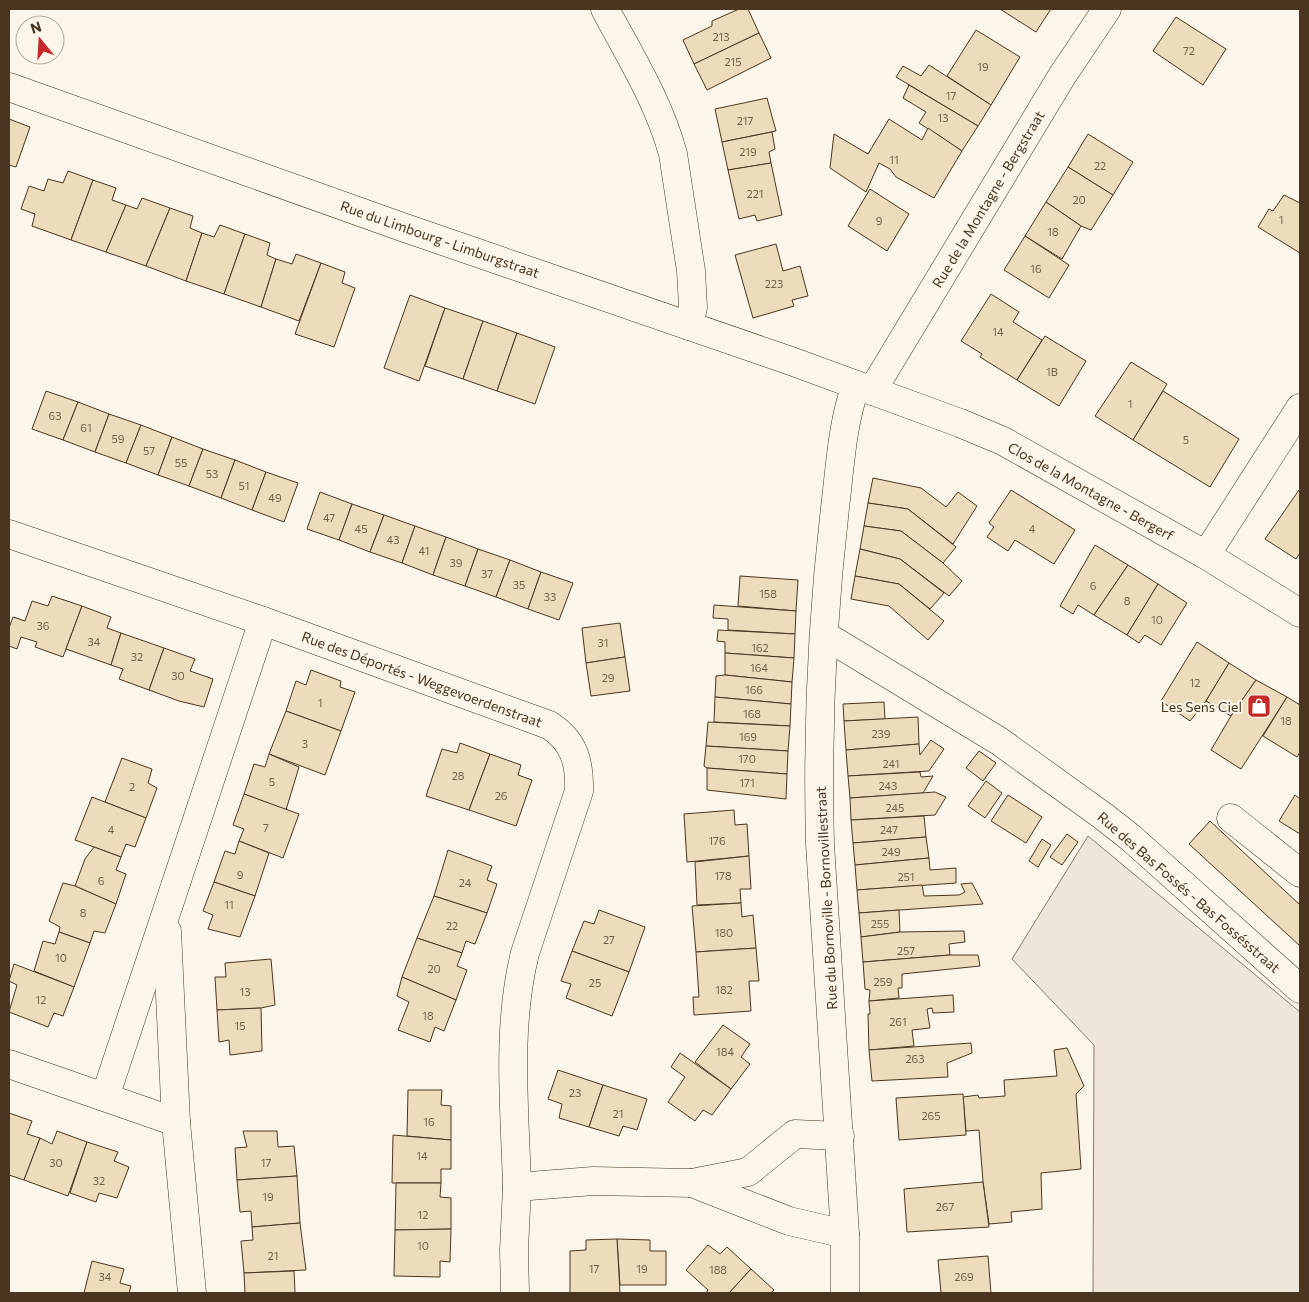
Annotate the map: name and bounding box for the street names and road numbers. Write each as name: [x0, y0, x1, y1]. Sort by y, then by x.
street label: Rue de la Montagne - Bergstraat: [928, 107, 1048, 291]
street label: Rue du Limbourg - Limburgstraat: [338, 197, 542, 281]
street label: Clos de la Montagne - Bergerf: [1005, 438, 1177, 544]
street label: Rue des Déportés - Weggevoerdenstraat: [299, 627, 545, 731]
street label: Rue du Bornoville - Bornovillestraat: [812, 786, 840, 1010]
street label: Rue des Bas Fossés - Bas Fossésstraat: [1094, 808, 1284, 976]

